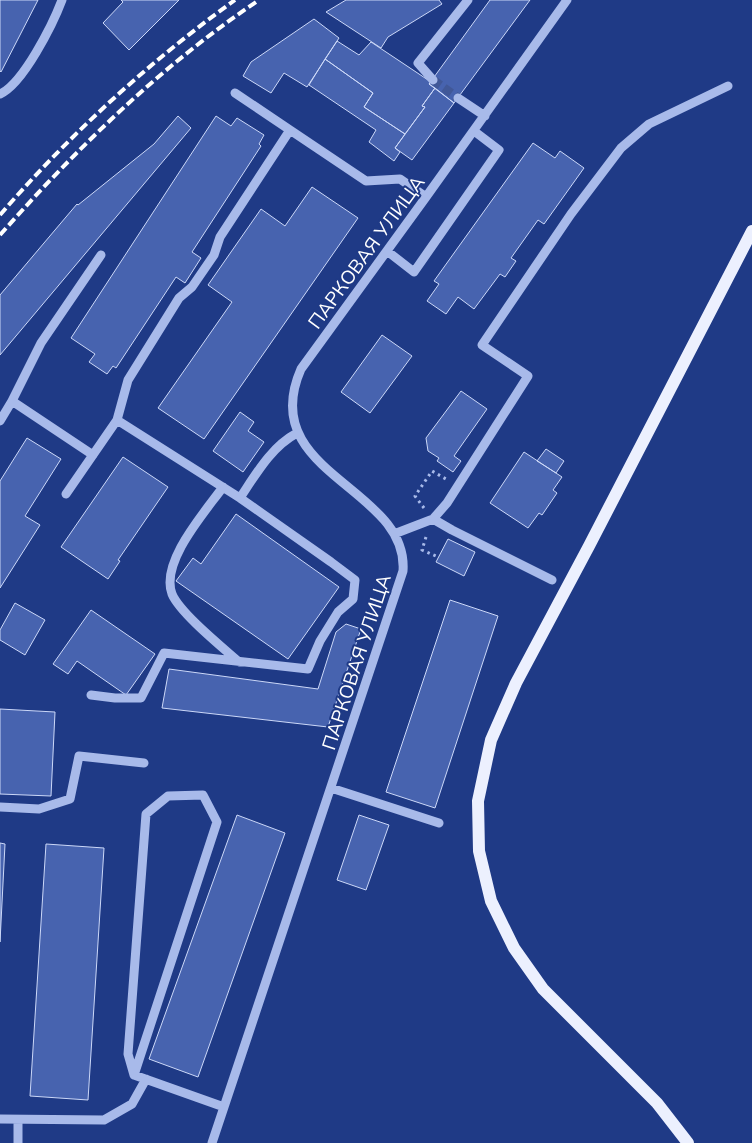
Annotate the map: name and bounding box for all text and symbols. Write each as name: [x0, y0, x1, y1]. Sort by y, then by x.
street label: ПАРКОВАЯ УЛИЦА: [302, 171, 430, 333]
street label: ПАРКОВАЯ УЛИЦА: [316, 571, 396, 753]

